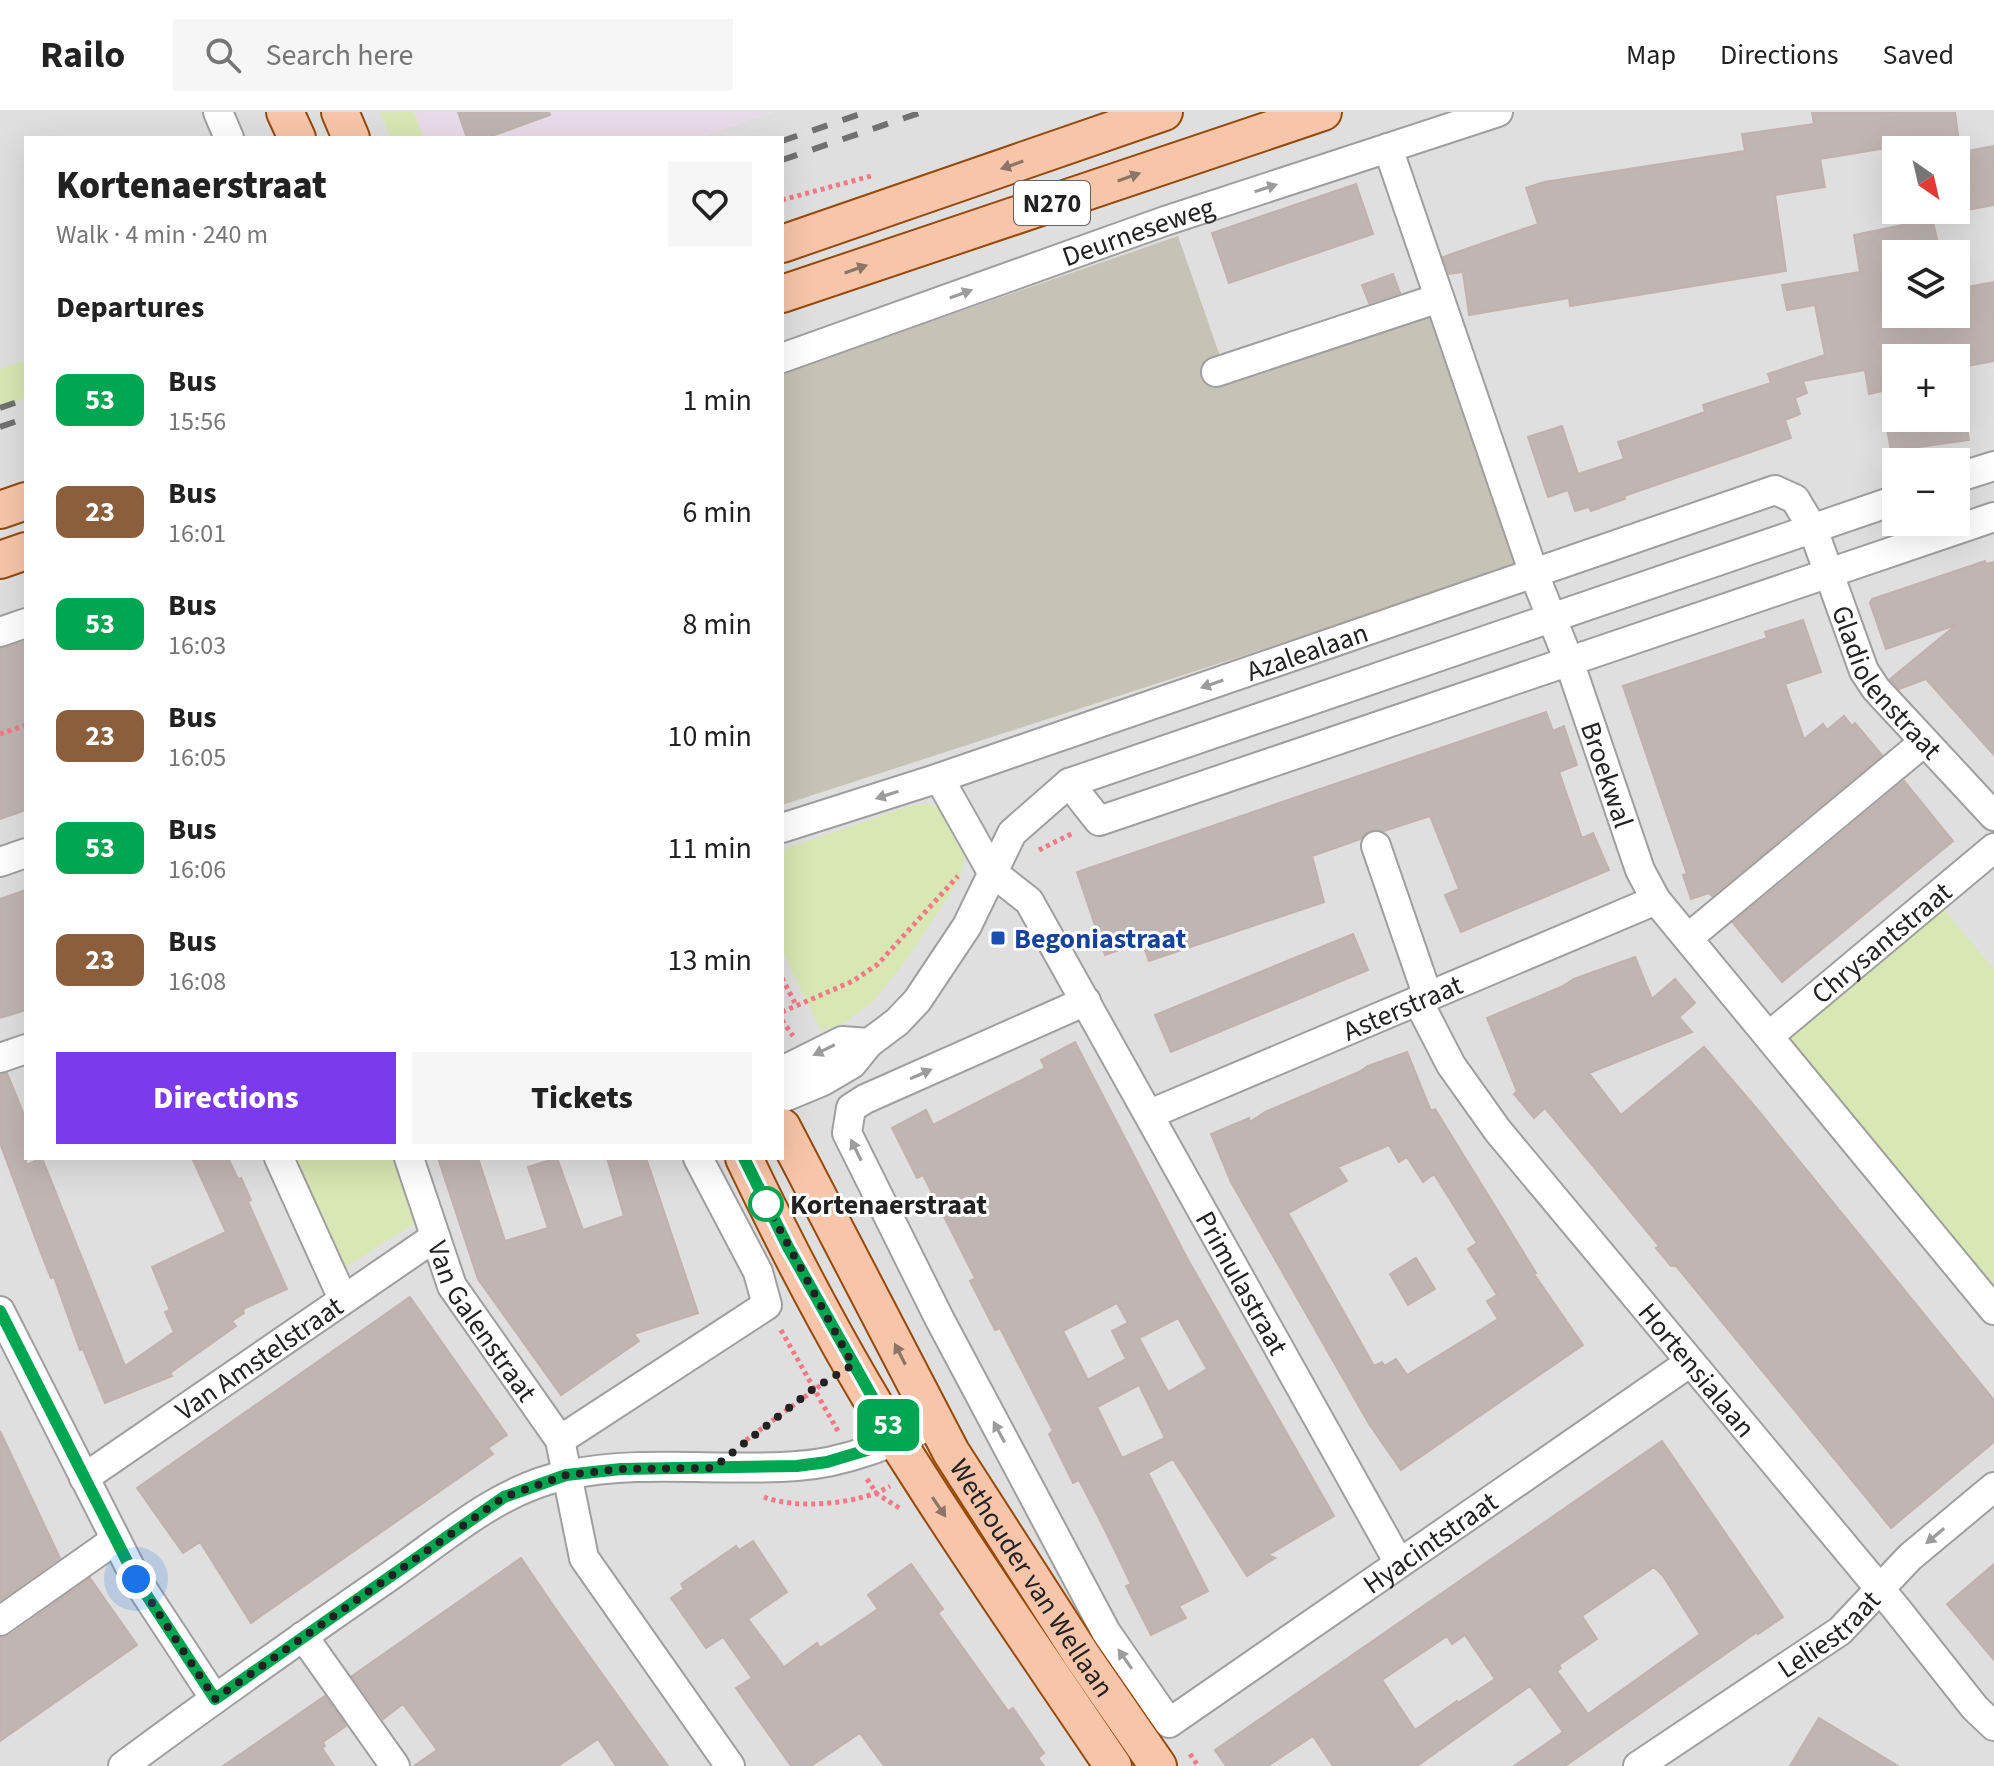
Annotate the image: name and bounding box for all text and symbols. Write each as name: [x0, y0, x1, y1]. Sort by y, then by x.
search box: [173, 19, 733, 91]
text: Railo: [40, 28, 125, 82]
icon: search: [201, 33, 245, 77]
text: Search here: [265, 34, 413, 77]
text: Map: [1626, 35, 1676, 75]
text: Directions: [1720, 35, 1839, 75]
text: Saved: [1883, 35, 1954, 75]
north arrow: [1882, 136, 1970, 224]
map controls: [1882, 136, 1970, 536]
text: Kortenaerstraat: [56, 159, 327, 213]
one-way arrow: [1000, 159, 1024, 171]
button: heart: [668, 162, 752, 246]
one-way arrow: [1117, 171, 1141, 183]
road number: N270: [1014, 181, 1090, 225]
one-way arrow: [1254, 181, 1278, 194]
street label: Deurneseweg: [1057, 187, 1220, 277]
text: Walk · 4 min · 240 m: [56, 216, 268, 253]
button: layers: [1882, 240, 1970, 328]
one-way arrow: [844, 263, 868, 275]
text: Departures: [56, 286, 204, 329]
one-way arrow: [949, 288, 973, 300]
button: +: [1882, 344, 1970, 432]
text: Bus: [168, 360, 216, 403]
text: 1 min: [682, 379, 752, 422]
text: 53: [85, 380, 115, 420]
text: 15:56: [168, 403, 226, 440]
button: −: [1882, 448, 1970, 536]
text: Bus: [168, 472, 216, 515]
text: 6 min: [682, 491, 752, 534]
text: 23: [85, 492, 115, 532]
text: 16:01: [168, 515, 226, 552]
text: Bus: [168, 584, 216, 627]
street label: Gladiolenstraat: [1821, 600, 1951, 769]
text: 8 min: [682, 603, 752, 646]
text: 53: [85, 604, 115, 644]
street label: Azalealaan: [1241, 613, 1373, 692]
text: 16:03: [168, 627, 226, 664]
one-way arrow: [1200, 679, 1224, 691]
text: Bus: [168, 696, 216, 739]
text: 10 min: [668, 715, 752, 758]
text: 23: [85, 716, 115, 756]
street label: Broekwal: [1570, 716, 1643, 833]
text: 16:05: [168, 739, 226, 776]
one-way arrow: [874, 789, 898, 801]
text: Bus: [168, 808, 216, 851]
text: 11 min: [668, 827, 752, 870]
text: 53: [85, 828, 115, 868]
text: 16:06: [168, 851, 226, 888]
street label: Chrysantstraat: [1803, 872, 1961, 1014]
place label: Begoniastraat: [1014, 919, 1187, 959]
text: Bus: [168, 920, 216, 963]
marker: Begoniastraat: [989, 929, 1007, 947]
text: 13 min: [668, 939, 752, 982]
text: 23: [85, 940, 115, 980]
text: 16:08: [168, 963, 226, 1000]
street label: Asterstraat: [1337, 965, 1469, 1051]
one-way arrow: [812, 1043, 835, 1057]
button: Directions: [56, 1052, 396, 1144]
button: Tickets: [412, 1052, 752, 1144]
one-way arrow: [909, 1068, 932, 1081]
one-way arrow: [849, 1138, 862, 1161]
place label: Kortenaerstraat: [790, 1185, 987, 1225]
marker: Kortenaerstraat: [749, 1187, 783, 1221]
street label: Primulastraat: [1185, 1204, 1298, 1363]
street label: Van Galenstraat: [417, 1236, 546, 1411]
street label: Van Amstelstraat: [167, 1287, 352, 1431]
street label: Hortensialaan: [1628, 1294, 1765, 1447]
one-way arrow: [893, 1342, 906, 1365]
line badge: 53: [852, 1399, 924, 1451]
text: 53: [873, 1405, 903, 1445]
one-way arrow: [992, 1420, 1005, 1443]
street label: Wethouder van Wellaan: [939, 1451, 1124, 1706]
street label: Hyacintstraat: [1355, 1482, 1507, 1604]
one-way arrow: [932, 1496, 947, 1517]
one-way arrow: [1925, 1527, 1945, 1544]
your location: [116, 1559, 156, 1599]
street label: Leliestraat: [1770, 1581, 1890, 1688]
one-way arrow: [1118, 1648, 1133, 1669]

